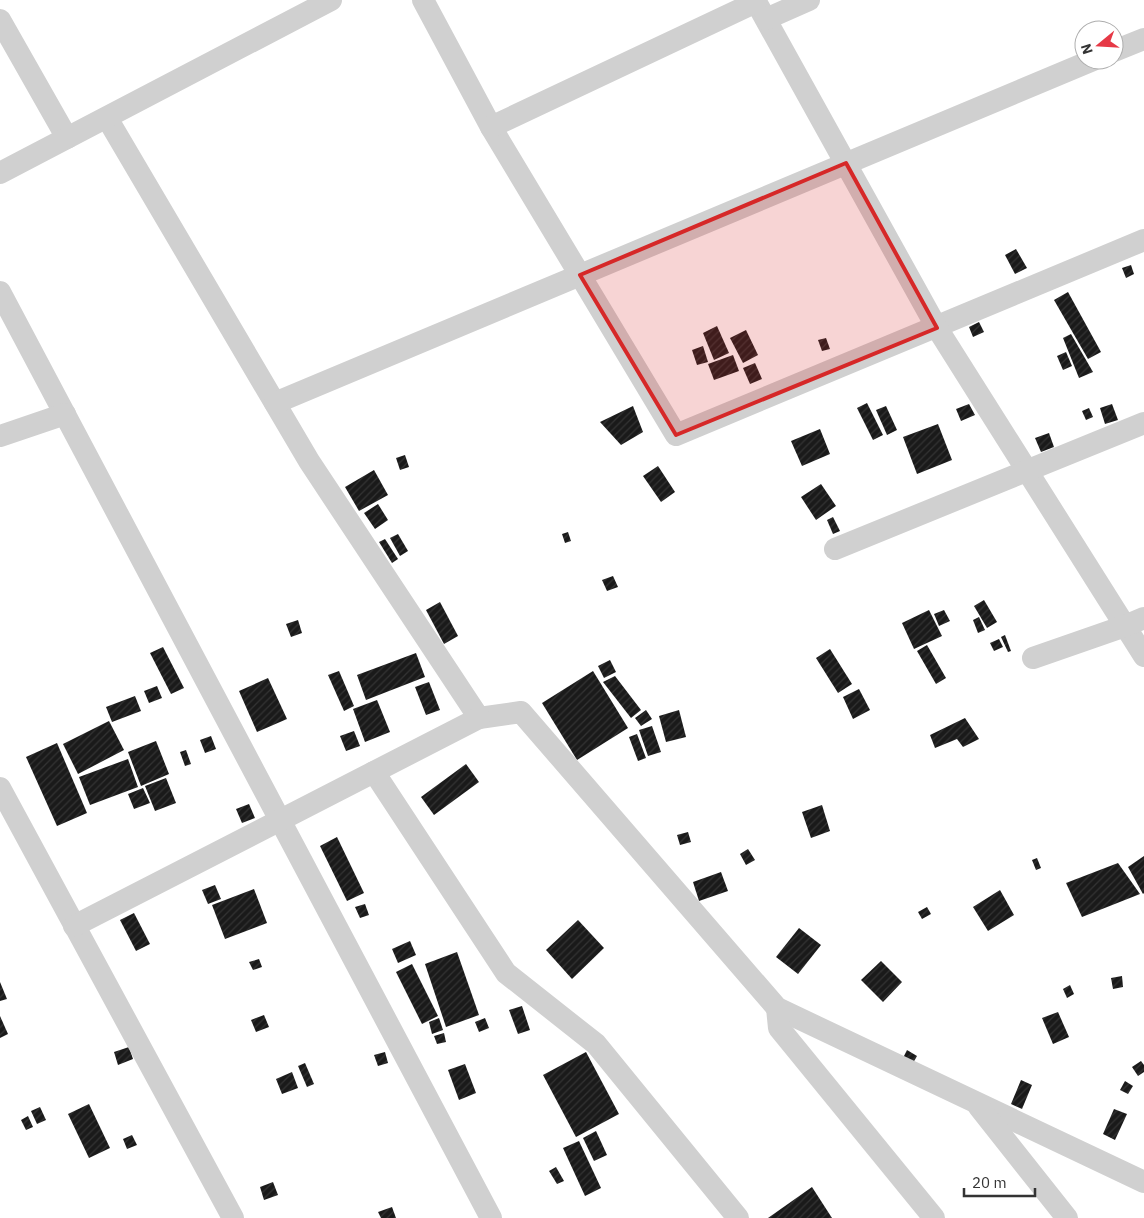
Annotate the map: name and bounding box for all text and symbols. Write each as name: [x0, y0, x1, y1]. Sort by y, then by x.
north arrow: [1074, 20, 1124, 70]
text: N: [1077, 41, 1097, 57]
scale bar: [964, 1166, 1035, 1198]
text: 20 m: [972, 1173, 1007, 1192]

